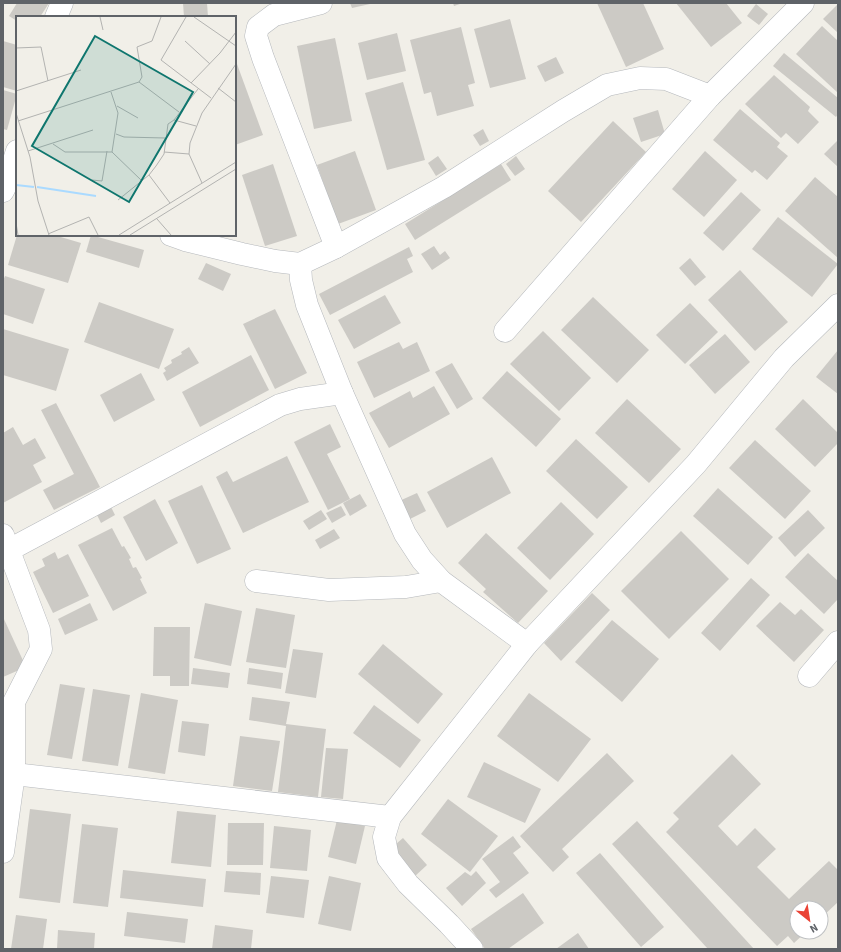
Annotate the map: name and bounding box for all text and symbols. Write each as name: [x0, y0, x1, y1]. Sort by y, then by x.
inset map: [16, 16, 236, 236]
north arrow: [789, 900, 829, 940]
text: N: [807, 920, 821, 937]

